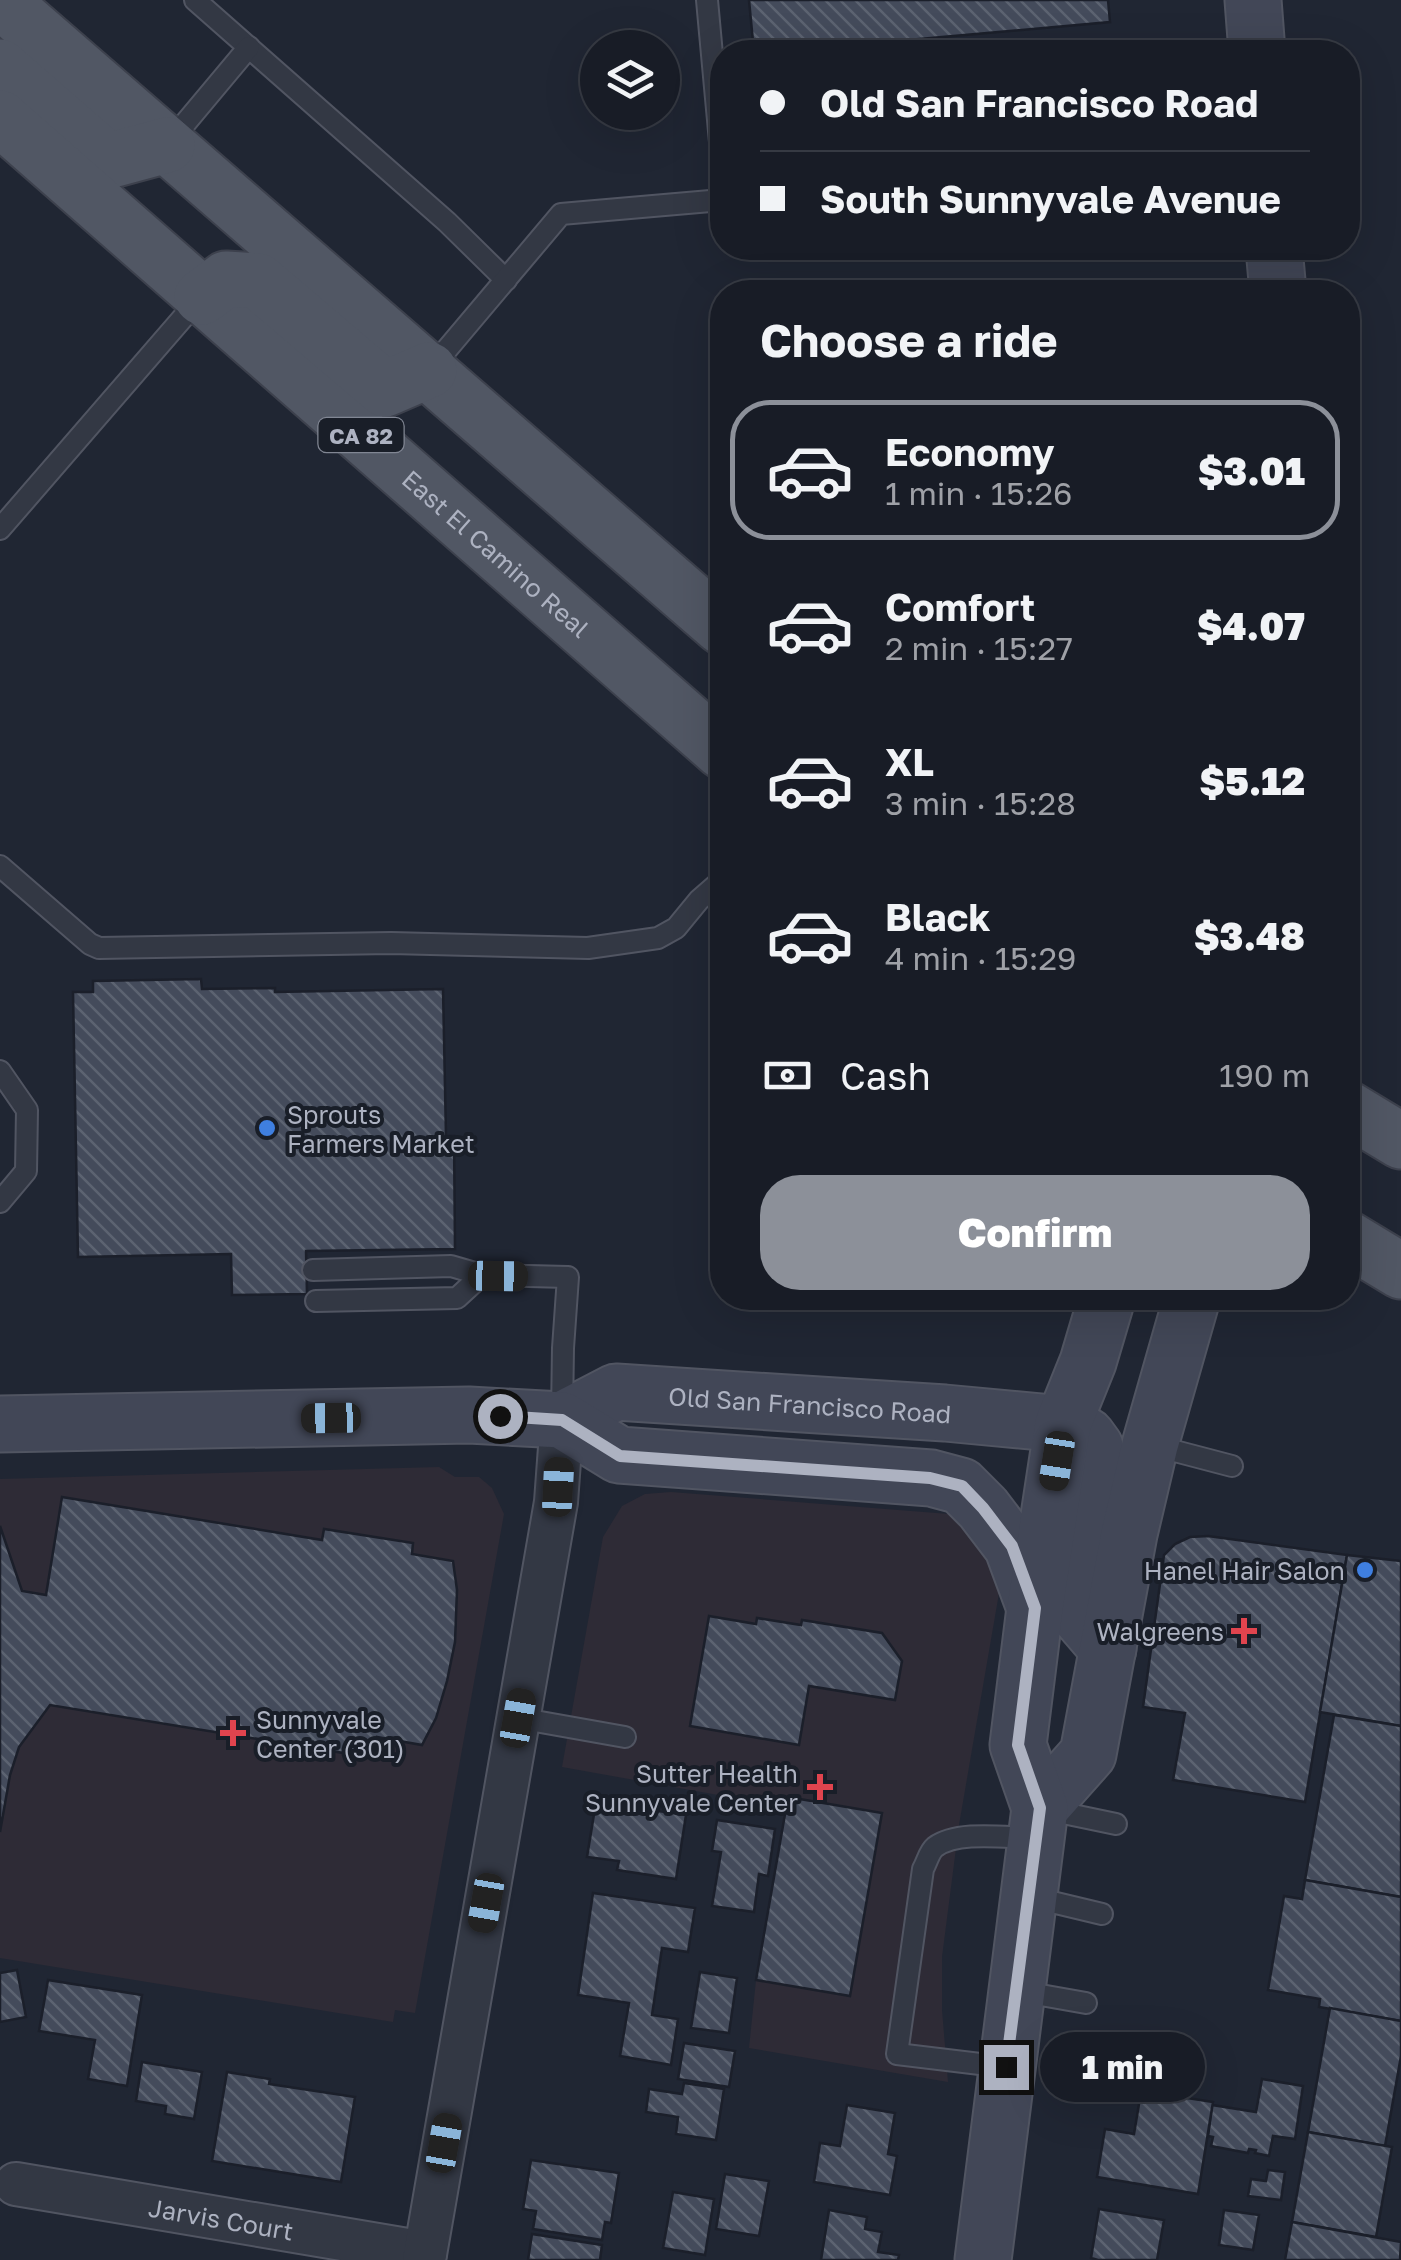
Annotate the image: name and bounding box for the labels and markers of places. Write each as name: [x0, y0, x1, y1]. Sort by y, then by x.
place label: Sprouts Farmers Market: [287, 1099, 475, 1159]
marker: Sprouts Farmers Market: [256, 1117, 278, 1139]
place label: Hanel Hair Salon: [1144, 1555, 1345, 1586]
marker: Hanel Hair Salon: [1354, 1559, 1376, 1581]
place label: Walgreens: [1097, 1616, 1224, 1647]
marker: Walgreens: [1233, 1620, 1255, 1642]
place label: Sunnyvale Center (301): [256, 1704, 404, 1764]
marker: Sunnyvale Center (301): [220, 1720, 246, 1746]
place label: Sutter Health Sunnyvale Center: [585, 1758, 798, 1818]
marker: Sutter Health Sunnyvale Center: [807, 1774, 833, 1800]

